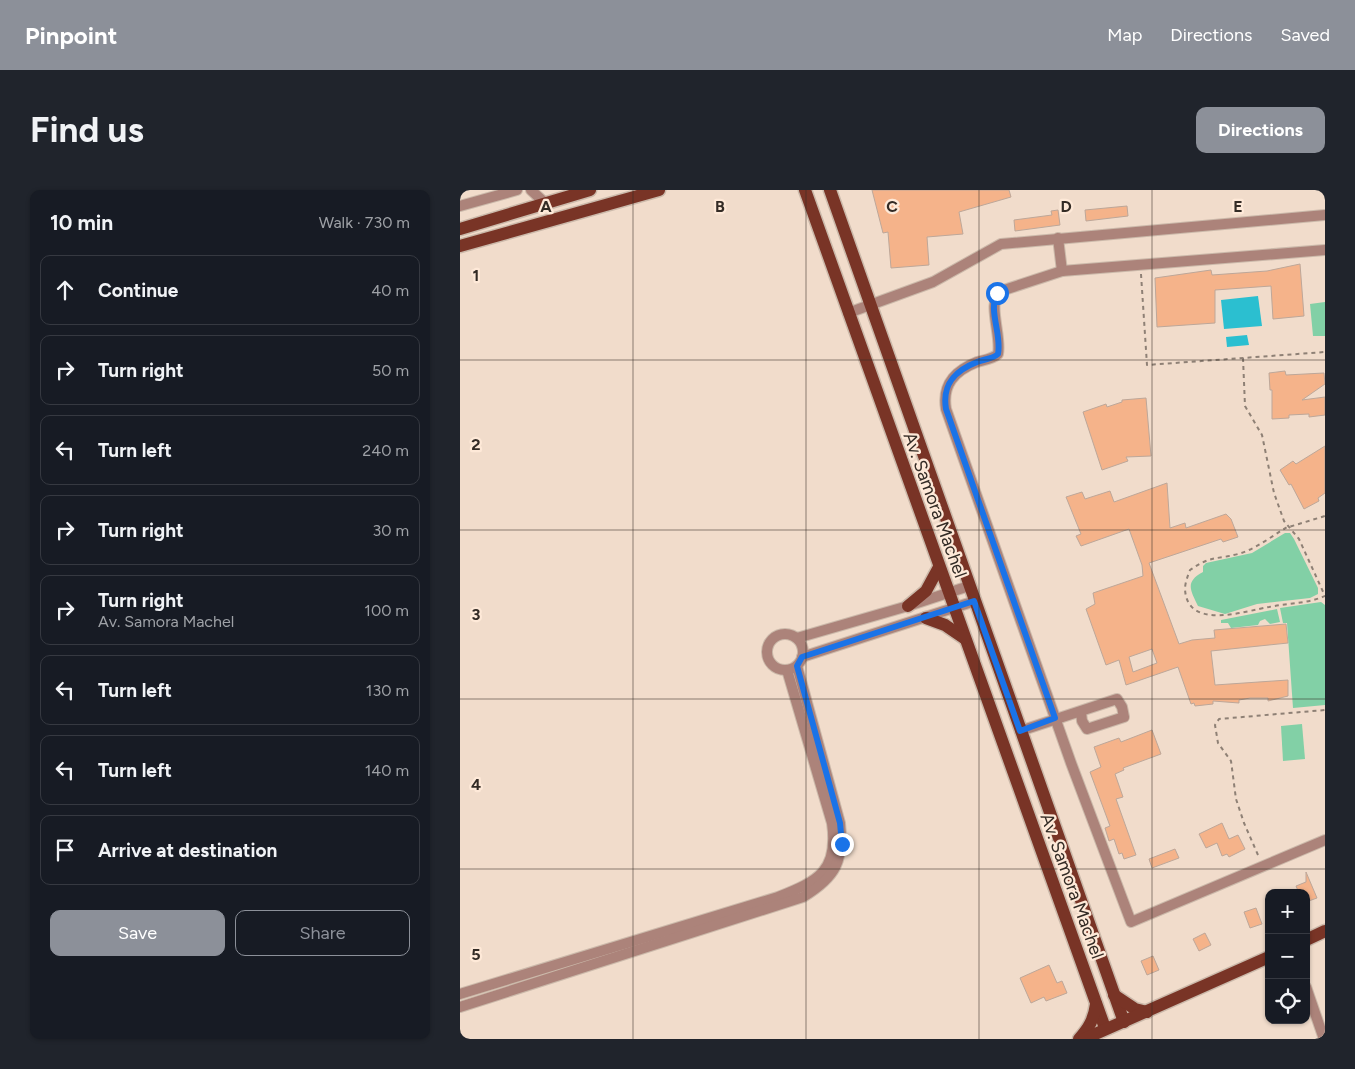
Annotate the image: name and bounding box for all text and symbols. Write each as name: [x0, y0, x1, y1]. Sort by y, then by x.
text: Pinpoint: [25, 21, 117, 50]
text: Map: [1107, 24, 1142, 46]
text: Directions: [1170, 24, 1252, 46]
text: Saved: [1280, 24, 1330, 46]
button: Directions: [1196, 107, 1325, 153]
text: Find us: [30, 109, 144, 151]
text: A: [540, 197, 552, 216]
text: B: [715, 197, 725, 216]
text: C: [886, 197, 898, 216]
text: D: [1060, 197, 1072, 216]
text: E: [1233, 197, 1243, 216]
text: 10 min: [50, 210, 113, 235]
text: Walk · 730 m: [319, 213, 410, 232]
text: 1: [473, 266, 479, 285]
icon: ahead: [51, 276, 79, 304]
text: Continue: [98, 279, 178, 302]
text: 40 m: [371, 281, 409, 300]
route start: [986, 282, 1009, 305]
icon: right: [51, 356, 79, 384]
text: Turn right: [98, 359, 184, 382]
text: 50 m: [372, 361, 409, 380]
street label: Av. Samora Machel: [898, 429, 972, 581]
text: 2: [471, 435, 481, 454]
icon: left: [51, 436, 79, 464]
text: Turn left: [98, 439, 172, 462]
text: 240 m: [362, 441, 409, 460]
icon: right: [51, 516, 79, 544]
text: Turn right: [98, 519, 184, 542]
text: 30 m: [372, 521, 409, 540]
text: Turn right: [98, 589, 184, 612]
icon: right: [51, 596, 79, 624]
text: 100 m: [364, 601, 409, 620]
text: 3: [472, 605, 481, 624]
text: Av. Samora Machel: [98, 612, 234, 631]
icon: left: [51, 676, 79, 704]
text: Turn left: [98, 679, 172, 702]
text: 130 m: [366, 681, 409, 700]
icon: left: [51, 756, 79, 784]
text: Turn left: [98, 759, 172, 782]
text: 140 m: [365, 761, 409, 780]
text: 4: [471, 775, 481, 794]
street label: Av. Samora Machel: [1035, 810, 1109, 962]
route end: [831, 833, 854, 856]
icon: arrive: [51, 836, 79, 864]
text: Arrive at destination: [98, 839, 277, 862]
map controls: [1265, 889, 1310, 1024]
button: +: [1265, 889, 1310, 934]
button: Save: [50, 910, 225, 956]
button: Share: [235, 910, 410, 956]
button: −: [1265, 934, 1310, 979]
text: 5: [471, 945, 481, 964]
button: locate: [1265, 979, 1310, 1024]

